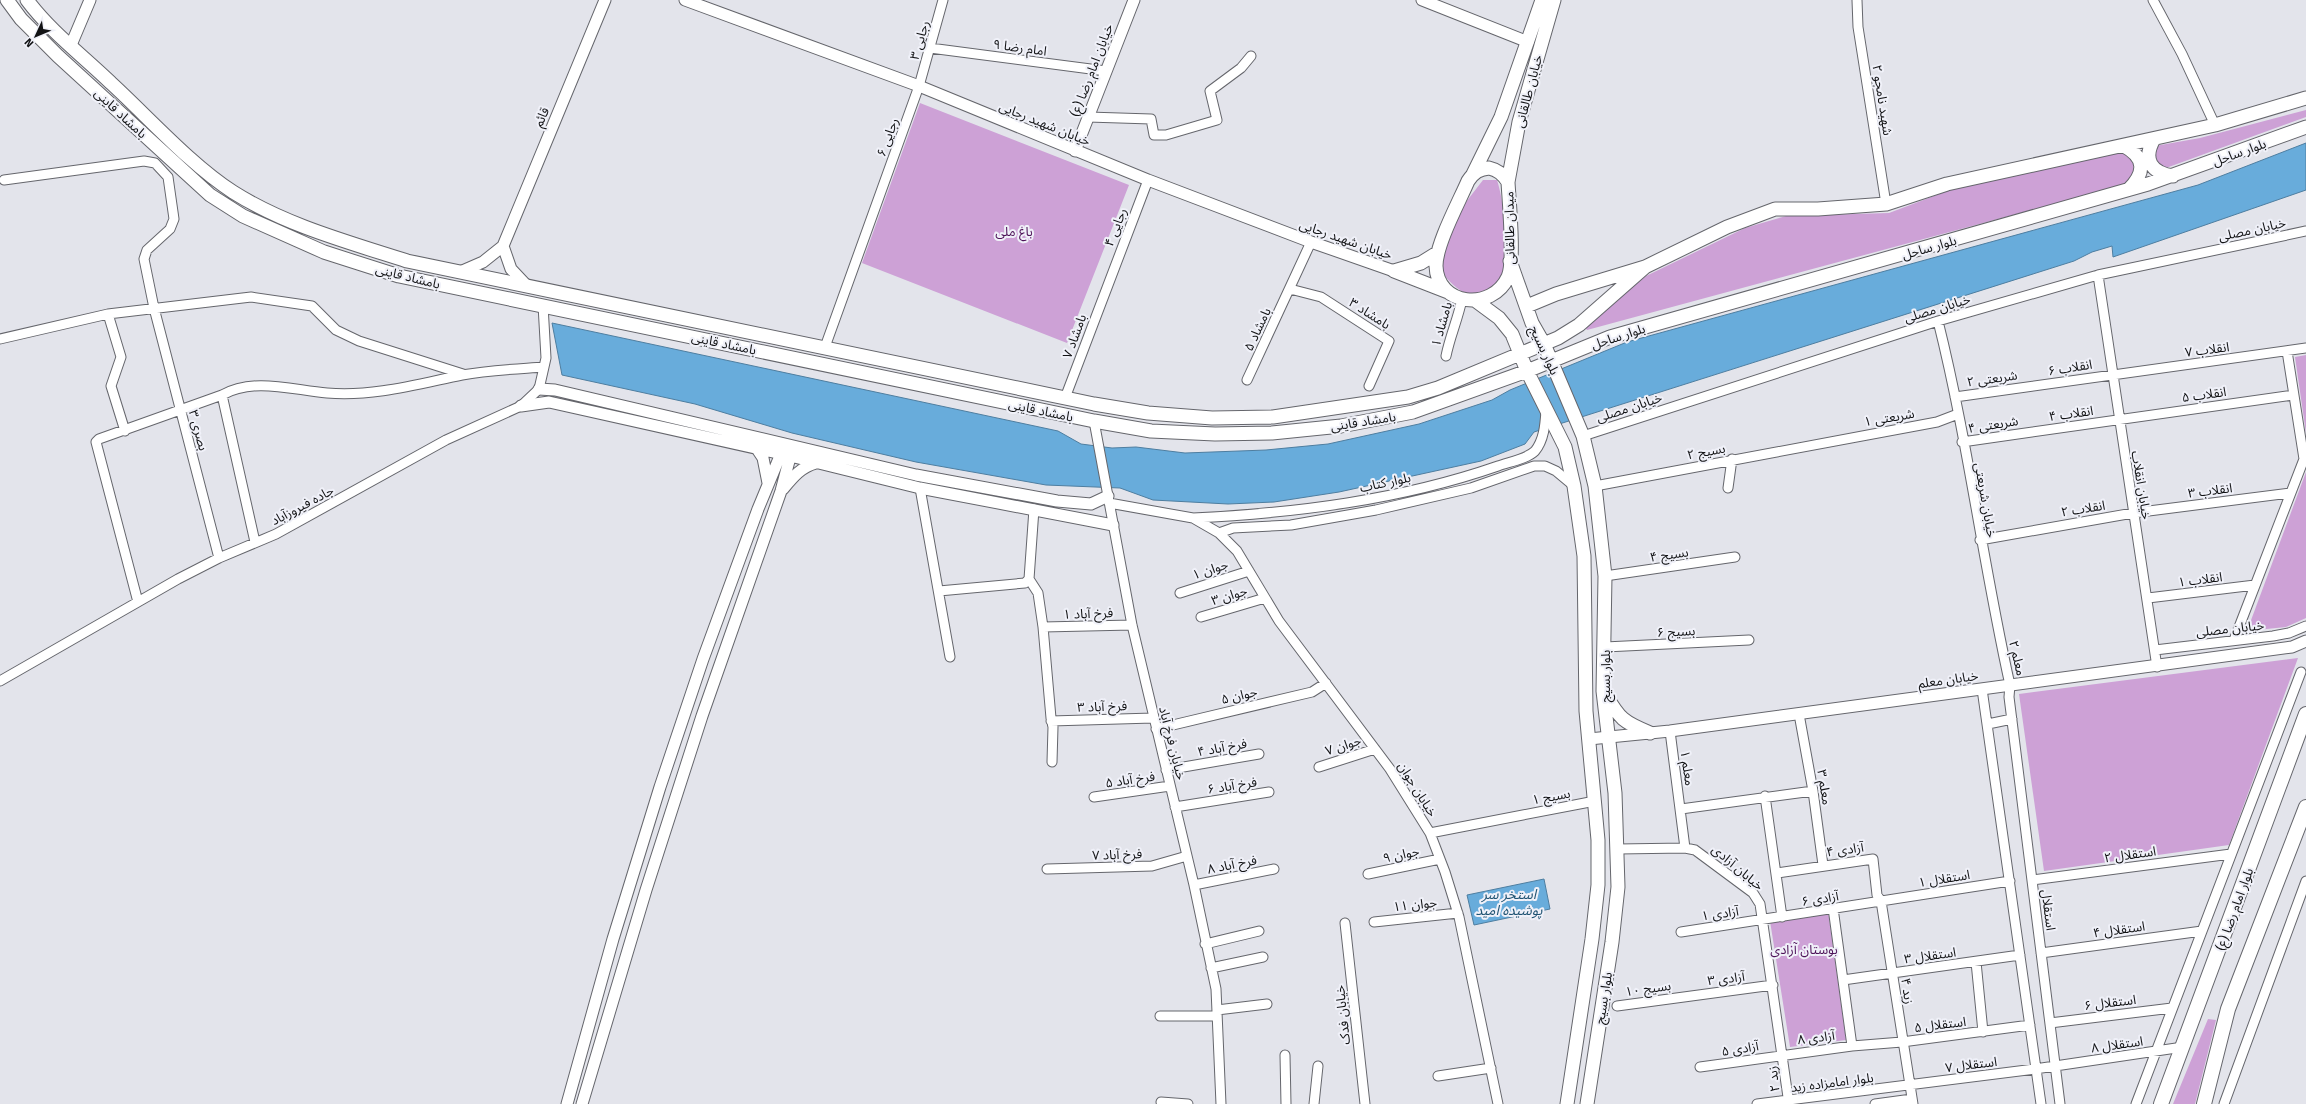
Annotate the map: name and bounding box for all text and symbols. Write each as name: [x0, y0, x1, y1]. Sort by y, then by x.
north arrow: [16, 16, 56, 56]
street label: رجایی ۳: [907, 19, 933, 62]
street label: خیابان امام رضا (ع): [1067, 22, 1119, 120]
text: N: [22, 35, 36, 50]
street label: امام رضا ۹: [992, 36, 1048, 61]
street label: خیابان طالقانی: [1512, 53, 1547, 130]
street label: شهید نامجو ۲: [1869, 64, 1895, 137]
street label: بامشاد قاینی: [91, 85, 150, 142]
street label: خیابان شهید رجایی: [997, 98, 1093, 150]
street label: قائم: [531, 105, 555, 131]
street label: رجایی ۶: [874, 116, 902, 159]
street label: بلوار ساحل: [2210, 136, 2268, 170]
street label: میدان طالقانی: [1501, 191, 1519, 265]
street label: رجایی ۴: [1101, 206, 1131, 249]
street label: خیابان مصلی: [2217, 215, 2288, 245]
street label: خیابان شهید رجایی: [1297, 217, 1394, 263]
park label: باغ ملی: [995, 224, 1033, 242]
street label: بلوار ساحل: [1900, 233, 1958, 263]
street label: بامشاد قاینی: [374, 261, 442, 293]
street label: خیابان مصلی: [1902, 291, 1973, 327]
street label: بامشاد ۳: [1346, 295, 1393, 332]
street label: بامشاد ۱: [1428, 300, 1455, 348]
street label: بامشاد ۵: [1241, 305, 1274, 353]
street label: بامشاد ۷: [1060, 312, 1089, 360]
street label: بلوار ساحل: [1589, 321, 1647, 353]
street label: بلوار بسیج: [1524, 323, 1562, 379]
street label: بامشاد قاینی: [690, 329, 758, 359]
street label: انقلاب ۷: [2184, 339, 2230, 360]
street label: انقلاب ۶: [2047, 357, 2093, 379]
street label: شریعتی ۲: [1966, 368, 2018, 390]
street label: انقلاب ۵: [2181, 384, 2227, 405]
street label: خیابان مصلی: [1594, 390, 1665, 426]
street label: بامشاد قاینی: [1007, 396, 1075, 426]
street label: انقلاب ۴: [2048, 403, 2094, 424]
street label: شریعتی ۱: [1863, 406, 1916, 430]
street label: بصری ۳: [185, 408, 211, 452]
street label: بامشاد قاینی: [1329, 409, 1397, 435]
street label: شریعتی ۴: [1967, 413, 2020, 437]
street label: بسیج ۲: [1686, 440, 1727, 465]
street label: خیابان انقلاب: [2128, 450, 2154, 521]
street label: خیابان شریعتی: [1971, 461, 2000, 539]
street label: بلوار کتاب: [1358, 470, 1412, 495]
street label: انقلاب ۳: [2187, 480, 2233, 501]
street label: جاده فیروزآباد: [268, 482, 337, 528]
street label: انقلاب ۲: [2060, 498, 2106, 520]
street label: بسیج ۴: [1649, 544, 1690, 568]
street label: جوان ۱: [1190, 557, 1231, 583]
street label: انقلاب ۱: [2177, 569, 2223, 590]
street label: جوان ۳: [1209, 583, 1249, 609]
street label: فرخ آباد ۱: [1063, 605, 1114, 625]
street label: خیابان مصلی: [2195, 617, 2265, 641]
street label: بسیج ۶: [1656, 623, 1696, 643]
street label: معلم ۲: [2003, 639, 2029, 678]
street label: بلوار بسیج: [1598, 650, 1616, 702]
street label: خیابان معلم: [1917, 668, 1980, 694]
street label: جوان ۵: [1220, 684, 1259, 708]
street label: فرخ آباد ۳: [1077, 698, 1128, 718]
street label: خیابان فرخ آباد: [1153, 705, 1189, 782]
street label: جوان ۷: [1323, 733, 1364, 759]
street label: فرخ آباد ۴: [1196, 736, 1249, 762]
street label: معلم ۱: [1675, 749, 1697, 787]
street label: خیابان جوان: [1394, 759, 1440, 820]
street label: معلم ۳: [1811, 768, 1835, 807]
street label: فرخ آباد ۵: [1104, 769, 1157, 793]
street label: فرخ آباد ۶: [1206, 774, 1259, 800]
street label: بسیج ۱: [1531, 785, 1572, 810]
street label: آزادی ۴: [1825, 839, 1866, 861]
street label: خیابان آزادی: [1708, 842, 1767, 894]
street label: جوان ۹: [1382, 843, 1421, 867]
street label: استقلال ۲: [2103, 843, 2157, 867]
street label: فرخ آباد ۷: [1092, 846, 1143, 866]
street label: فرخ آباد ۸: [1206, 852, 1259, 880]
street label: بلوار امام رضا (ع): [2213, 866, 2259, 953]
street label: استقلال ۱: [1917, 867, 1971, 891]
water label: استخر سر پوشیده امید: [1475, 886, 1543, 920]
street label: آزادی ۶: [1800, 888, 1841, 910]
street label: استقلال: [2038, 889, 2058, 932]
street label: جوان ۱۱: [1392, 895, 1438, 915]
street label: آزادی ۱: [1700, 903, 1741, 925]
street label: استقلال ۴: [2092, 918, 2146, 942]
park label: بوستان آزادی: [1770, 942, 1838, 958]
street label: استقلال ۳: [1903, 944, 1957, 968]
street label: آزادی ۳: [1707, 969, 1747, 989]
street label: بلوار بسیج: [1592, 971, 1618, 1026]
street label: زید ۴: [1898, 977, 1917, 1005]
street label: بسیج ۱۰: [1624, 978, 1672, 1002]
street label: خیابان فدک: [1332, 984, 1354, 1046]
street label: استقلال ۶: [2083, 992, 2137, 1014]
street label: استقلال ۵: [1913, 1014, 1967, 1036]
street label: آزادی ۸: [1797, 1028, 1837, 1048]
street label: استقلال ۸: [2090, 1033, 2144, 1057]
street label: آزادی ۵: [1720, 1038, 1761, 1060]
street label: استقلال ۷: [1944, 1054, 1998, 1076]
street label: زید ۲: [1764, 1065, 1783, 1093]
street label: بلوار امامزاده زید: [1790, 1070, 1874, 1095]

